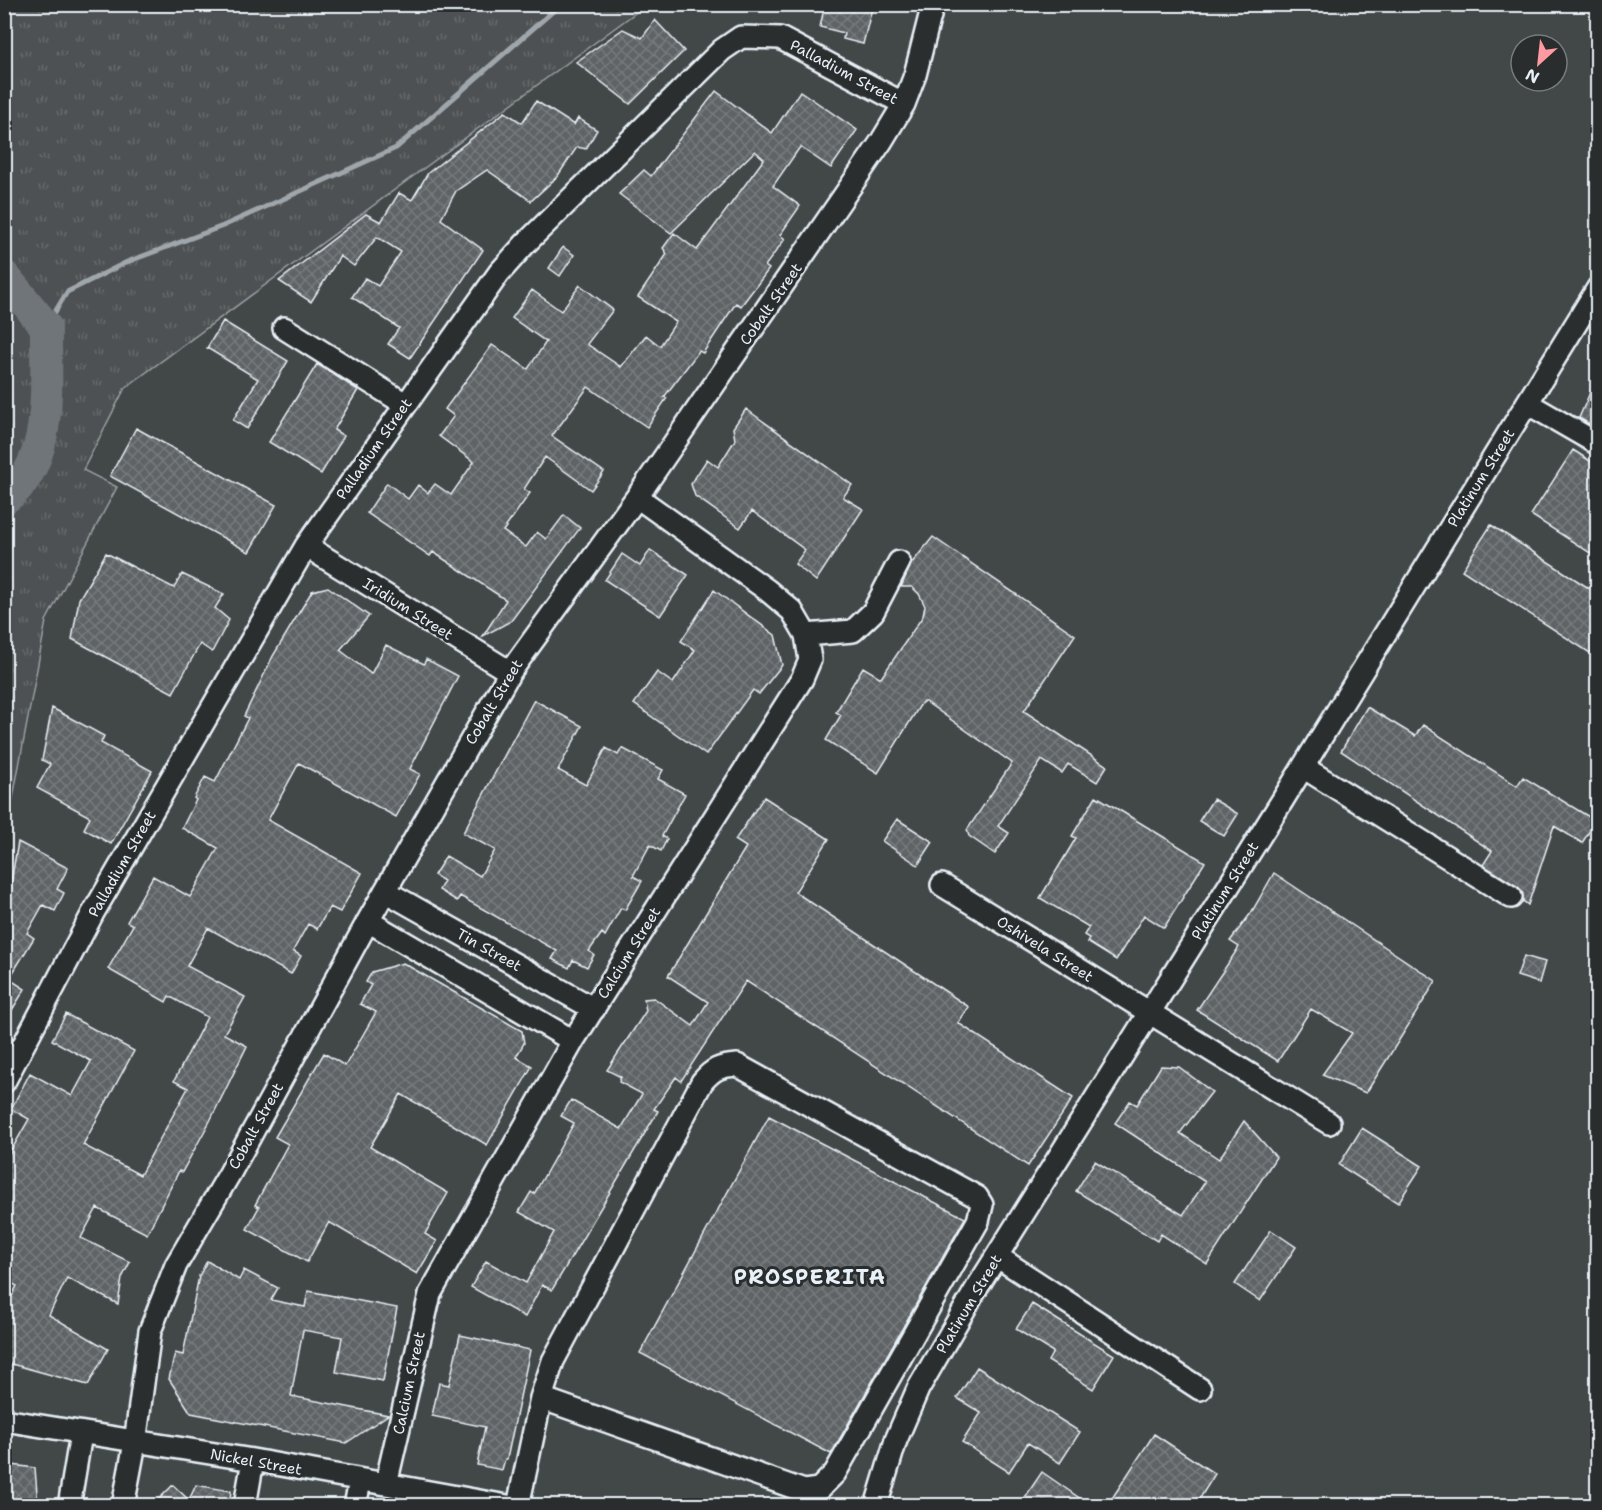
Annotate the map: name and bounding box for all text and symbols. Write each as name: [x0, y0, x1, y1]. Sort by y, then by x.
north arrow: [1509, 33, 1569, 93]
street label: Palladium Street: [786, 35, 902, 109]
text: N: [1522, 64, 1543, 88]
street label: Cobalt Street: [735, 259, 807, 349]
street label: Palladium Street: [331, 394, 417, 504]
street label: Platinum Street: [1443, 425, 1519, 531]
street label: Iridium Street: [359, 573, 457, 645]
street label: Cobalt Street: [461, 656, 527, 748]
street label: Palladium Street: [83, 807, 161, 921]
street label: Platinum Street: [1187, 838, 1263, 944]
street label: Calcium Street: [593, 903, 665, 1003]
street label: Oshivela Street: [993, 911, 1097, 987]
street label: Tin Street: [453, 924, 525, 976]
street label: Cobalt Street: [224, 1079, 288, 1173]
street label: Platinum Street: [931, 1251, 1007, 1357]
district label: PROSPERITA: [734, 1263, 886, 1291]
street label: Calcium Street: [388, 1330, 430, 1436]
street label: Nickel Street: [209, 1444, 303, 1480]

